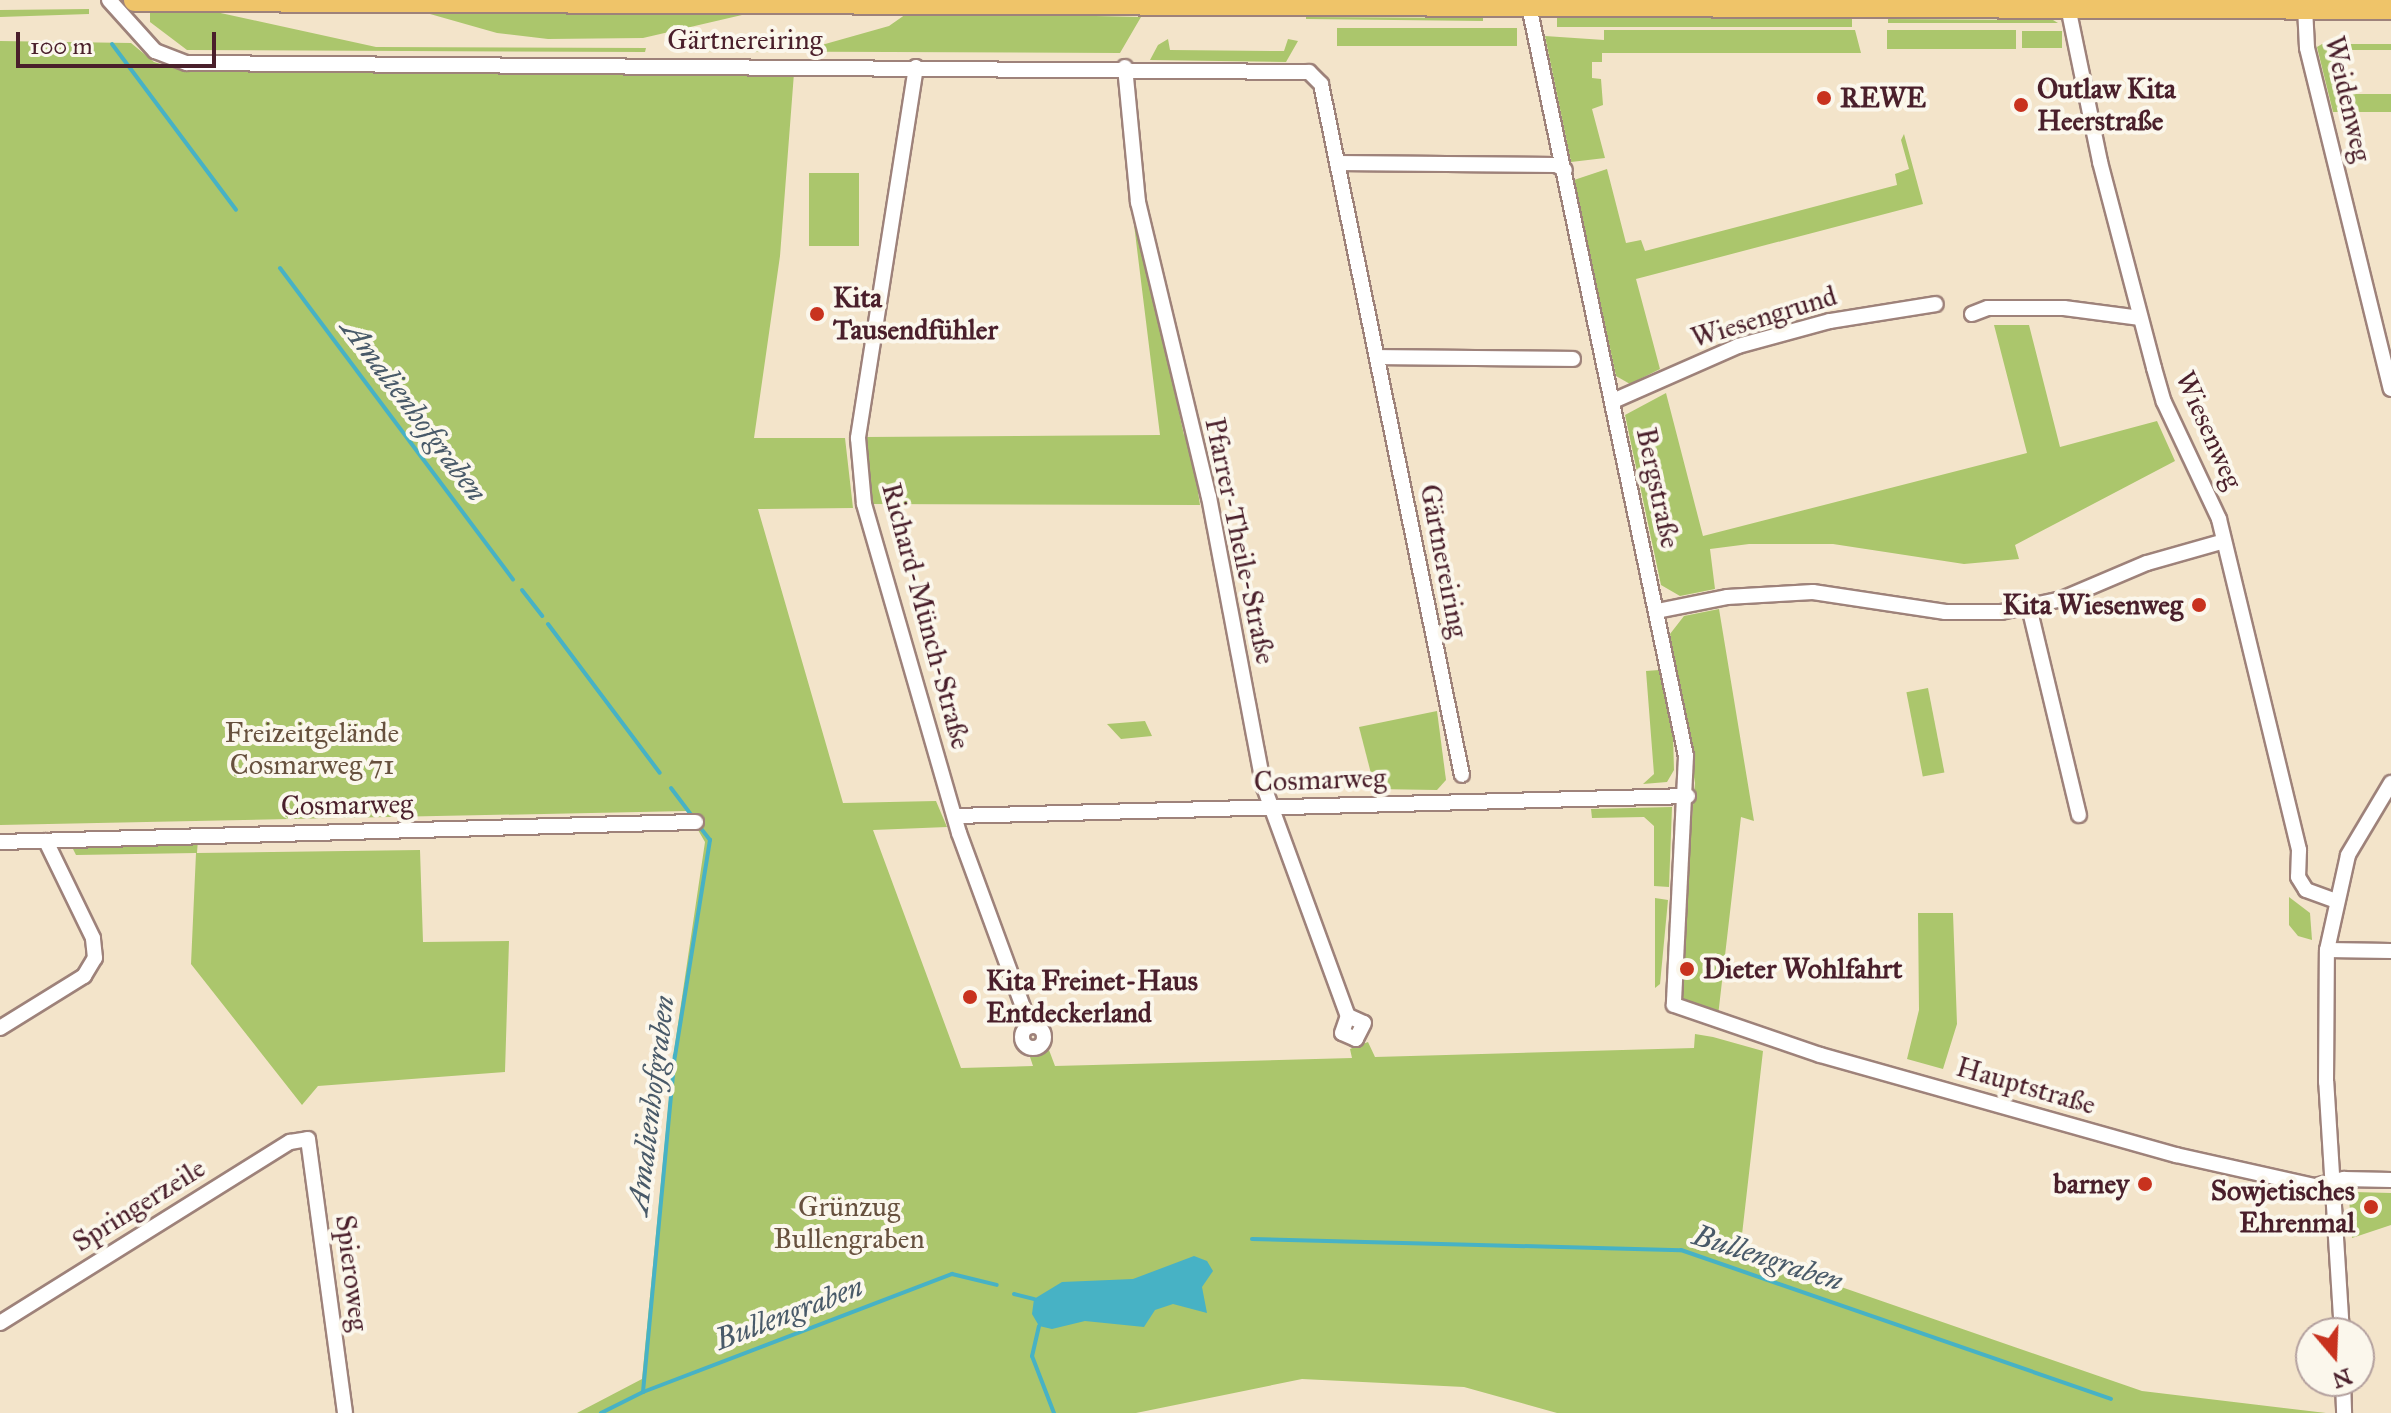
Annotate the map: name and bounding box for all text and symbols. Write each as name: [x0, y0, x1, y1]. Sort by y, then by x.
scale bar: [20, 16, 220, 66]
street label: Gärtnereiring: [667, 23, 823, 57]
text: 100 m: [30, 31, 93, 61]
street label: Weidenweg: [2317, 33, 2379, 165]
place label: Outlaw Kita Heerstraße: [2037, 72, 2176, 138]
place label: REWE: [1840, 81, 1926, 115]
marker: REWE: [1815, 89, 1833, 107]
marker: Outlaw Kita Heerstraße: [2012, 96, 2030, 114]
street label: Wiesengrund: [1687, 279, 1841, 355]
place label: Kita Tausendfühler: [833, 281, 998, 347]
marker: Kita Tausendfühler: [808, 305, 826, 323]
water label: Amalienhofgraben: [333, 311, 495, 509]
street label: Wiesenweg: [2168, 366, 2250, 494]
street label: Pfarrer-Theile-Straße: [1197, 415, 1283, 667]
street label: Bergstraße: [1629, 425, 1687, 551]
street label: Richard-Münch-Straße: [874, 479, 978, 753]
street label: Gärtnereiring: [1413, 481, 1475, 641]
place label: Kita Wiesenweg: [2002, 588, 2183, 622]
marker: Kita Wiesenweg: [2190, 596, 2208, 614]
park label: Freizeitgelände Cosmarweg 71: [225, 716, 399, 782]
street label: Cosmarweg: [1253, 761, 1387, 799]
street label: Cosmarweg: [280, 787, 414, 823]
place label: Dieter Wohlfahrt: [1703, 952, 1902, 986]
marker: Dieter Wohlfahrt: [1678, 960, 1696, 978]
place label: Kita Freinet-Haus Entdeckerland: [986, 964, 1198, 1030]
marker: Kita Freinet-Haus Entdeckerland: [961, 988, 979, 1006]
water label: Amalienhofgraben: [620, 993, 682, 1217]
street label: Hauptstraße: [1952, 1050, 2100, 1122]
street label: Springerzeile: [66, 1151, 212, 1259]
place label: barney: [2053, 1167, 2129, 1201]
place label: Sowjetisches Ehrenmal: [2211, 1174, 2355, 1240]
marker: barney: [2136, 1175, 2154, 1193]
park label: Grünzug Bullengraben: [773, 1190, 925, 1256]
marker: Sowjetisches Ehrenmal: [2362, 1198, 2380, 1216]
street label: Spieroweg: [328, 1213, 376, 1333]
water label: Bullengraben: [1688, 1217, 1848, 1299]
water label: Bullengraben: [710, 1268, 868, 1358]
north arrow: [2295, 1317, 2375, 1397]
text: N: [2329, 1362, 2356, 1394]

